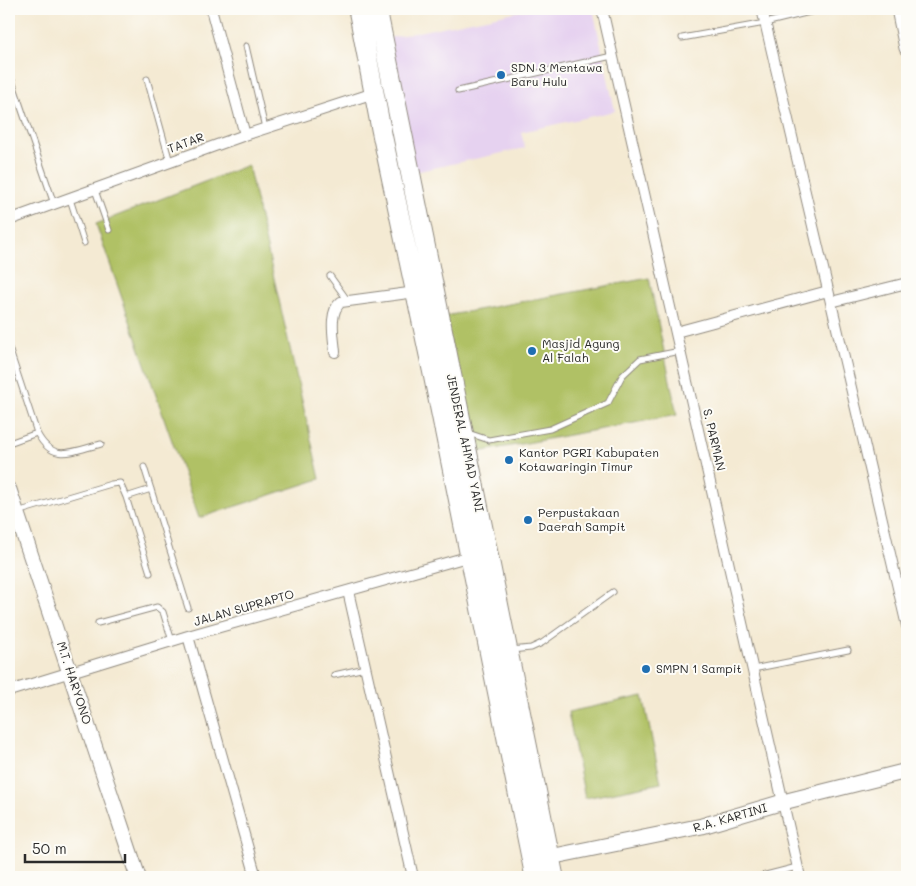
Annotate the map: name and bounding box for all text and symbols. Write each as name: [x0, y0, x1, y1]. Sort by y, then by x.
place label: SDN 3 Mentawa Baru Hulu: [511, 59, 603, 89]
marker: SDN 3 Mentawa Baru Hulu: [495, 69, 507, 81]
street label: TATAR: [165, 128, 206, 156]
place label: Masjid Agung Al Falah: [542, 335, 620, 365]
marker: Masjid Agung Al Falah: [526, 345, 538, 357]
street label: JENDERAL AHMAD YANI: [444, 372, 488, 513]
street label: S. PARMAN: [700, 407, 730, 472]
place label: Kantor PGRI Kabupaten Kotawaringin Timur: [519, 444, 659, 474]
marker: Kantor PGRI Kabupaten Kotawaringin Timur: [503, 454, 515, 466]
place label: Perpustakaan Daerah Sampit: [538, 504, 625, 534]
marker: Perpustakaan Daerah Sampit: [522, 514, 534, 526]
street label: JALAN SUPRAPTO: [192, 585, 296, 629]
street label: M.T. HARYONO: [54, 639, 96, 726]
place label: SMPN 1 Sampit: [656, 660, 742, 676]
marker: SMPN 1 Sampit: [640, 663, 652, 675]
street label: R.A. KARTINI: [691, 799, 769, 835]
scale bar: [25, 831, 125, 863]
text: 50 m: [32, 838, 67, 858]

